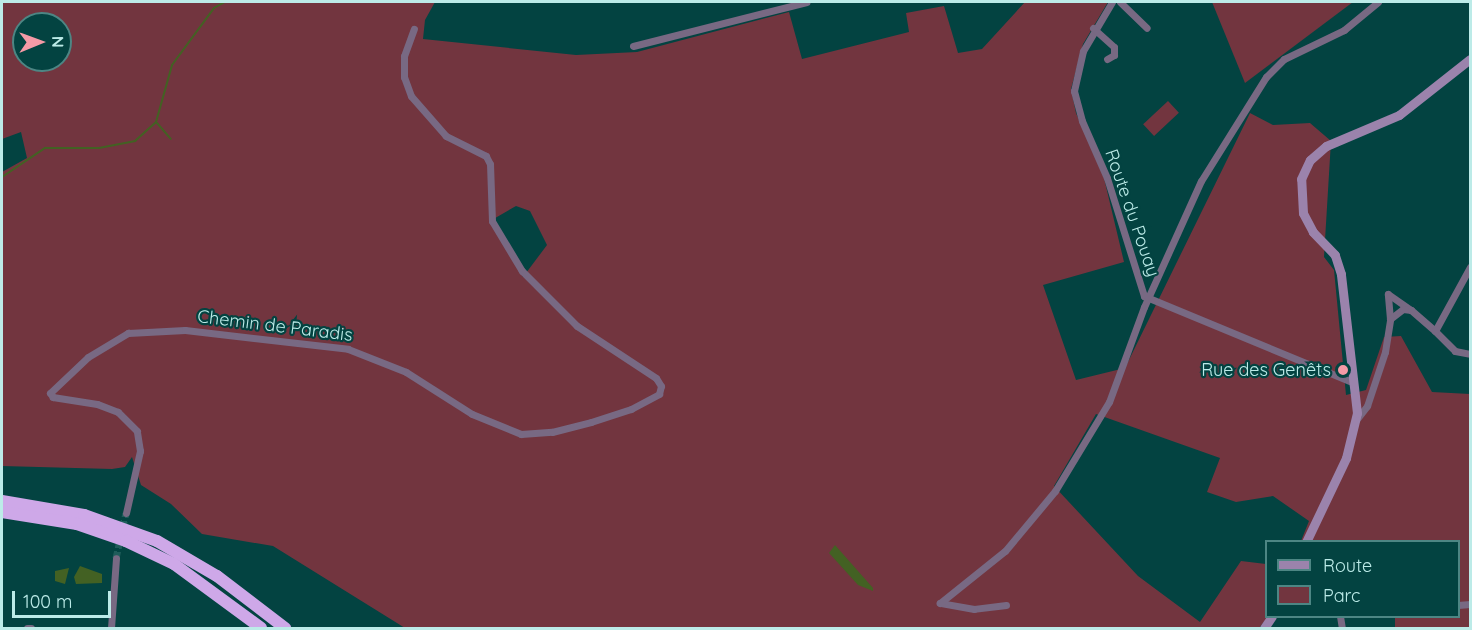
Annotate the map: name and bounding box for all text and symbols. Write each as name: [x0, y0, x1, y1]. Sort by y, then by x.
north arrow: [12, 12, 72, 72]
text: N: [48, 36, 68, 48]
street label: Route du Pouay: [1100, 146, 1164, 280]
street label: Chemin de Paradis: [196, 306, 354, 346]
place label: Rue des Genêts: [1201, 359, 1331, 381]
marker: Rue des Genêts: [1336, 363, 1350, 377]
legend: [1265, 540, 1460, 618]
text: Route: [1323, 554, 1372, 577]
scale bar: [15, 579, 114, 617]
text: Parc: [1323, 584, 1360, 607]
text: 100 m: [23, 590, 72, 613]

